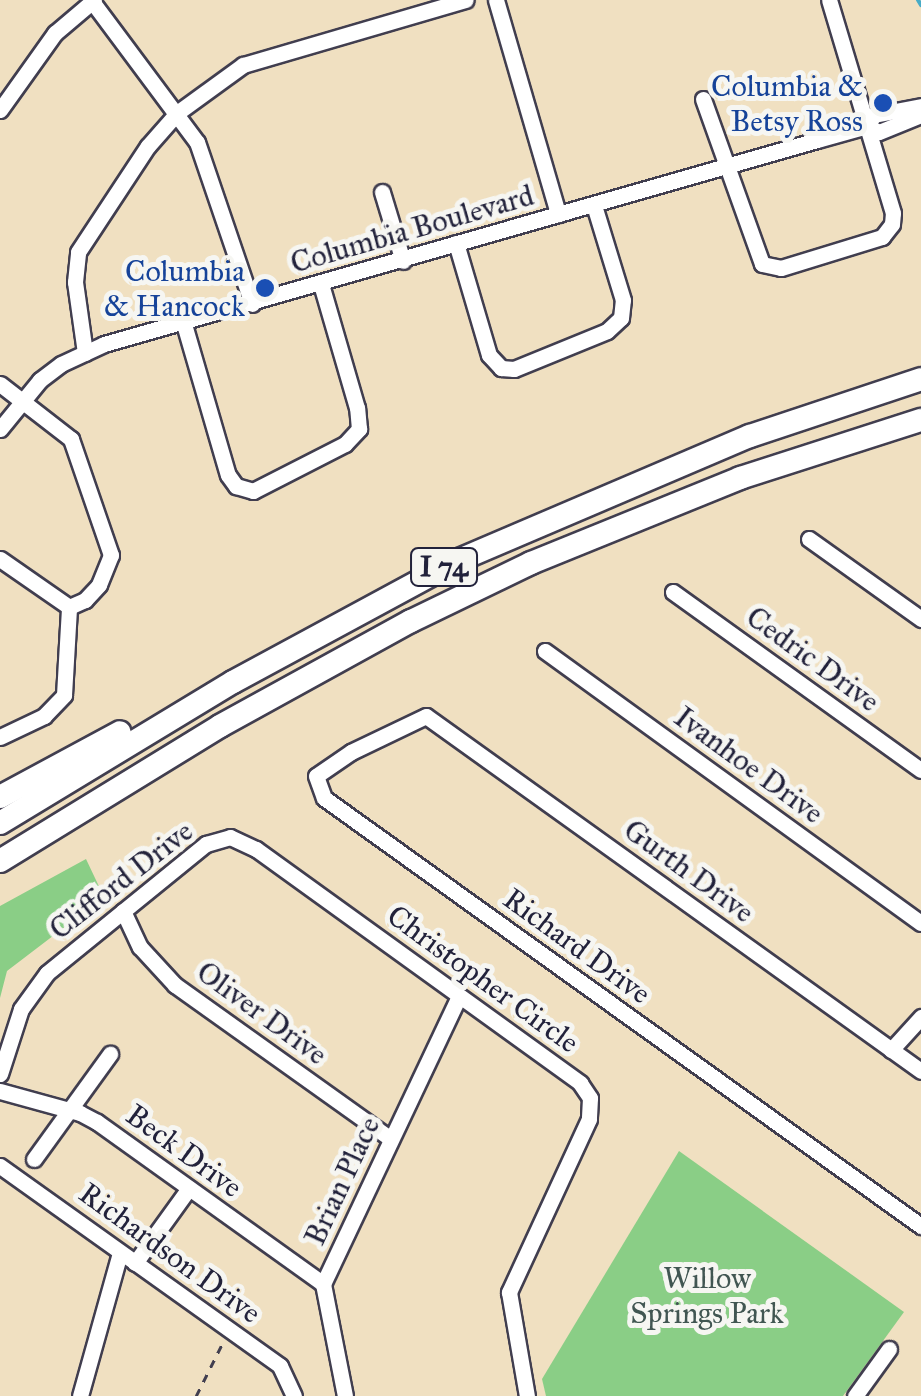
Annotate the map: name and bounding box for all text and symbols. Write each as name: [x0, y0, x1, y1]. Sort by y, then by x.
place label: Columbia & Betsy Ross: [711, 68, 863, 138]
marker: Columbia & Betsy Ross: [872, 92, 894, 114]
street label: Columbia Boulevard: [286, 177, 538, 281]
place label: Columbia & Hancock: [104, 253, 245, 324]
marker: Columbia & Hancock: [254, 277, 276, 299]
road number: I 74: [409, 544, 479, 590]
street label: Cedric Drive: [739, 599, 887, 719]
street label: Ivanhoe Drive: [667, 699, 831, 831]
street label: Gurth Drive: [617, 812, 761, 930]
street label: Clifford Drive: [42, 813, 200, 947]
street label: Richard Drive: [496, 881, 658, 1011]
street label: Christopher Circle: [380, 897, 586, 1061]
street label: Oliver Drive: [190, 954, 334, 1072]
street label: Beck Drive: [119, 1097, 249, 1205]
street label: Brian Place: [297, 1111, 387, 1251]
street label: Richardson Drive: [72, 1175, 268, 1331]
park label: Willow Springs Park: [630, 1260, 784, 1330]

